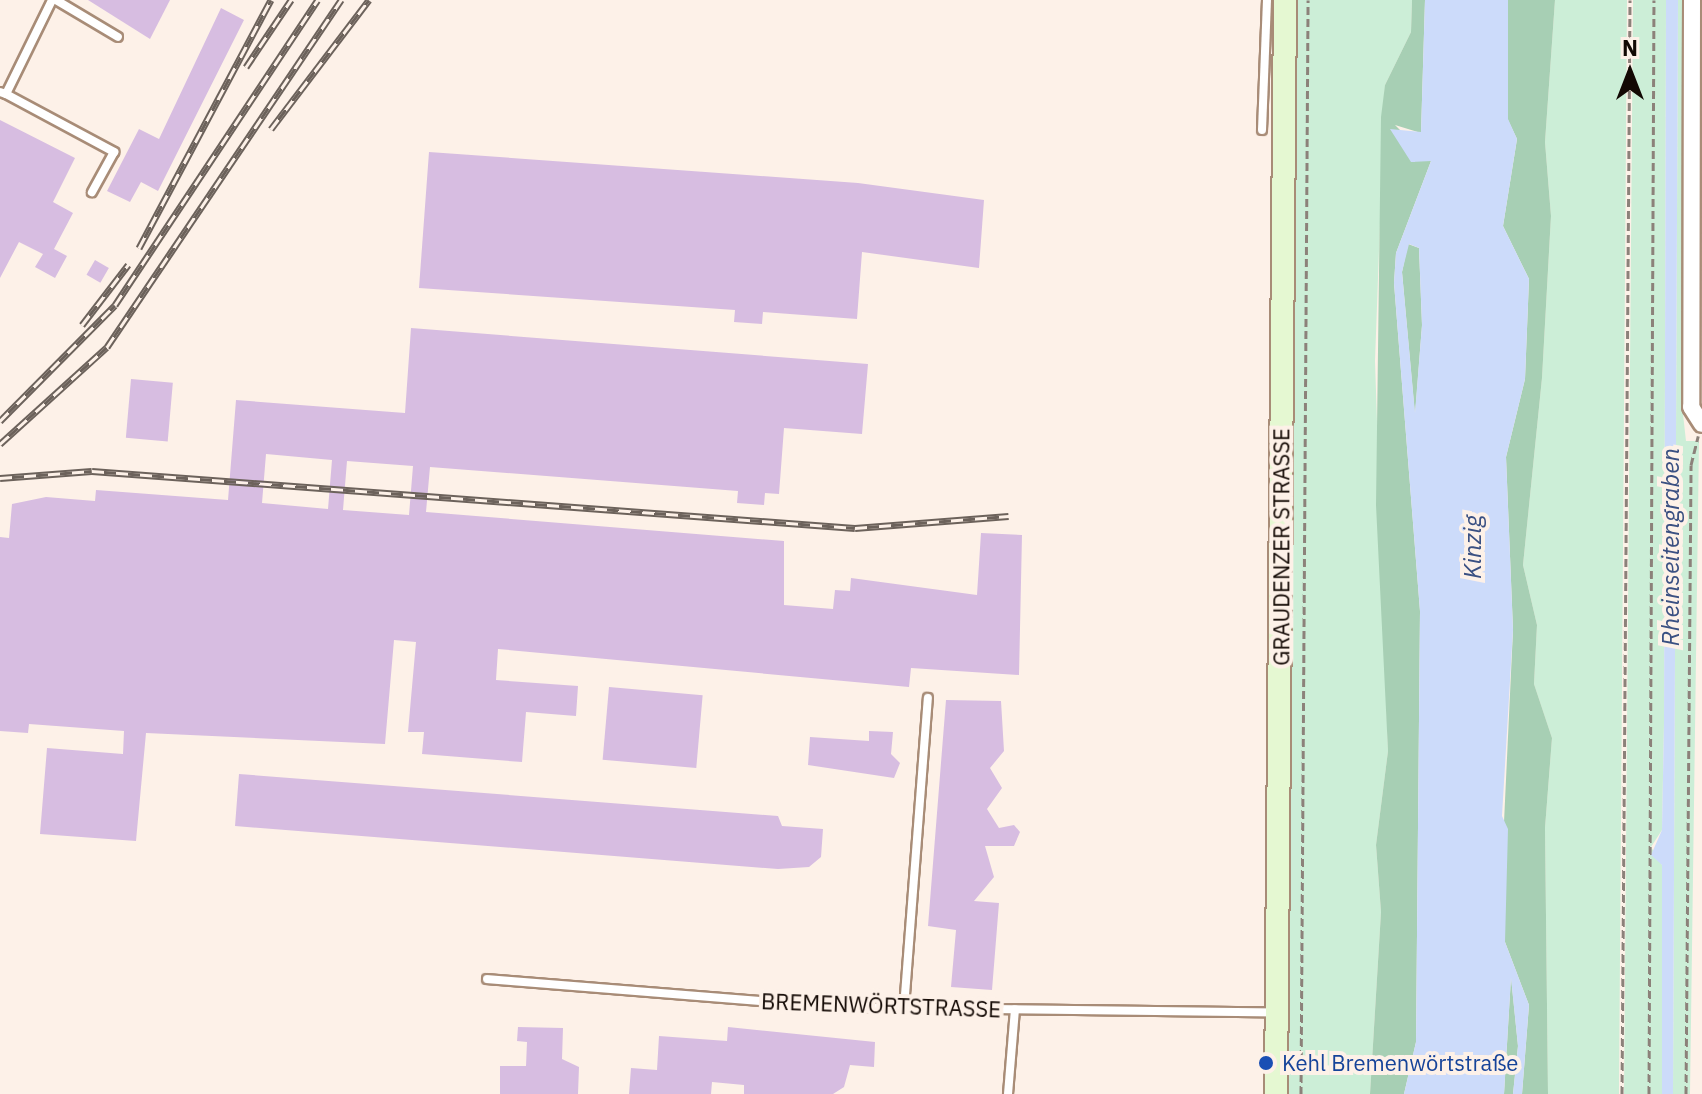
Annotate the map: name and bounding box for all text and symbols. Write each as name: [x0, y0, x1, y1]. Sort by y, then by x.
north arrow: [1590, 32, 1670, 112]
text: N: [1622, 33, 1638, 62]
street label: GRAUDENZER STRASSE: [1268, 428, 1294, 666]
water label: Rheinseitengraben: [1657, 448, 1685, 646]
water label: Kinzig: [1459, 515, 1487, 579]
street label: BREMENWÖRTSTRASSE: [761, 988, 1001, 1022]
place label: Kehl Bremenwörtstraße: [1282, 1050, 1518, 1076]
marker: Kehl Bremenwörtstraße: [1257, 1054, 1275, 1072]

